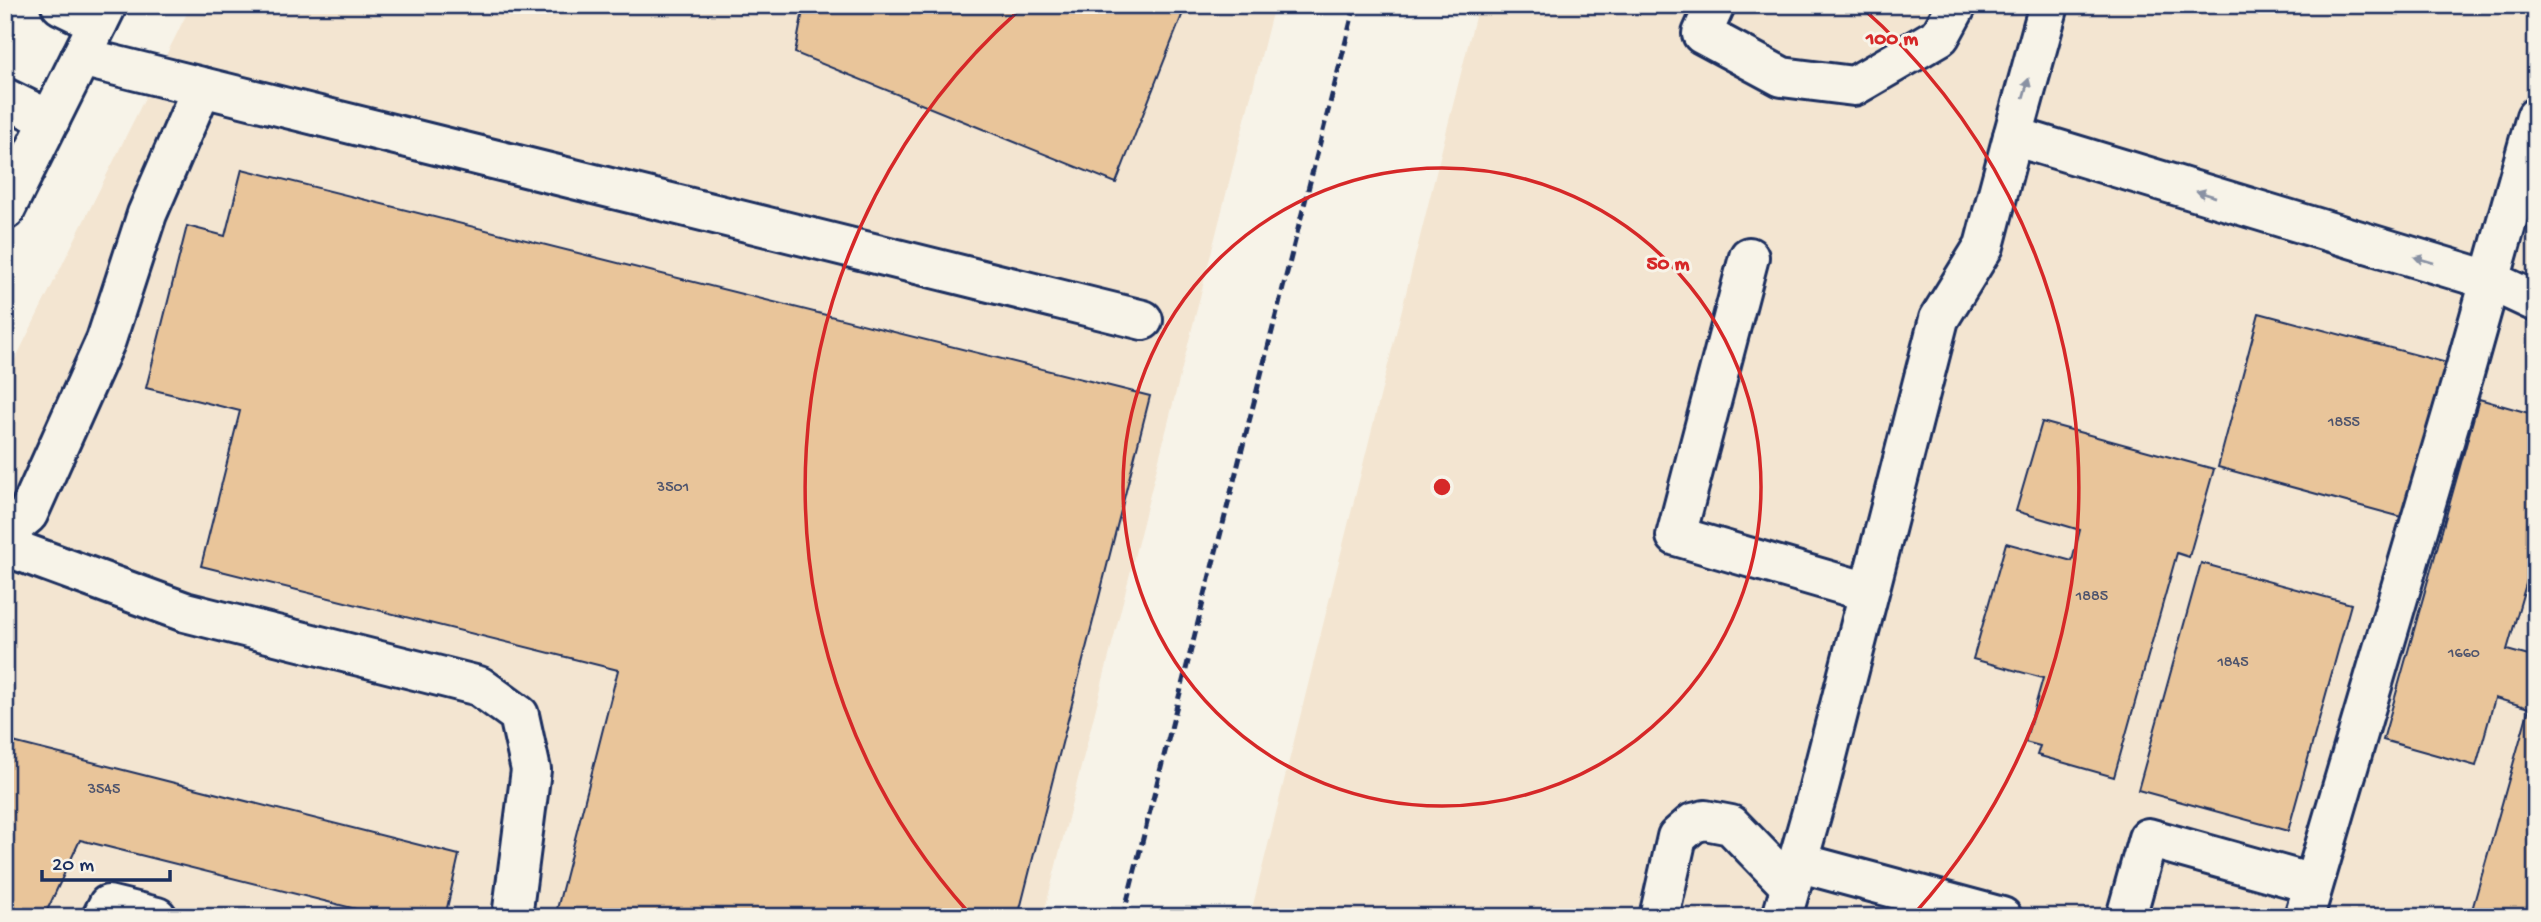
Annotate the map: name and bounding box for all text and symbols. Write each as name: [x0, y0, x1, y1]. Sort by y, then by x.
text: 100 m: [1865, 28, 1918, 53]
one-way arrow: [2022, 77, 2032, 98]
one-way arrow: [2195, 189, 2216, 199]
text: 50 m: [1647, 253, 1690, 278]
one-way arrow: [2413, 255, 2434, 265]
house number: 1855: [2327, 414, 2360, 433]
centre of rings: [1430, 475, 1454, 499]
house number: 3501: [656, 479, 689, 498]
house number: 1885: [2075, 588, 2108, 607]
house number: 1660: [2447, 645, 2480, 664]
house number: 1845: [2216, 654, 2249, 673]
house number: 3545: [87, 781, 120, 800]
scale bar: [42, 838, 170, 882]
text: 20 m: [52, 854, 94, 879]

